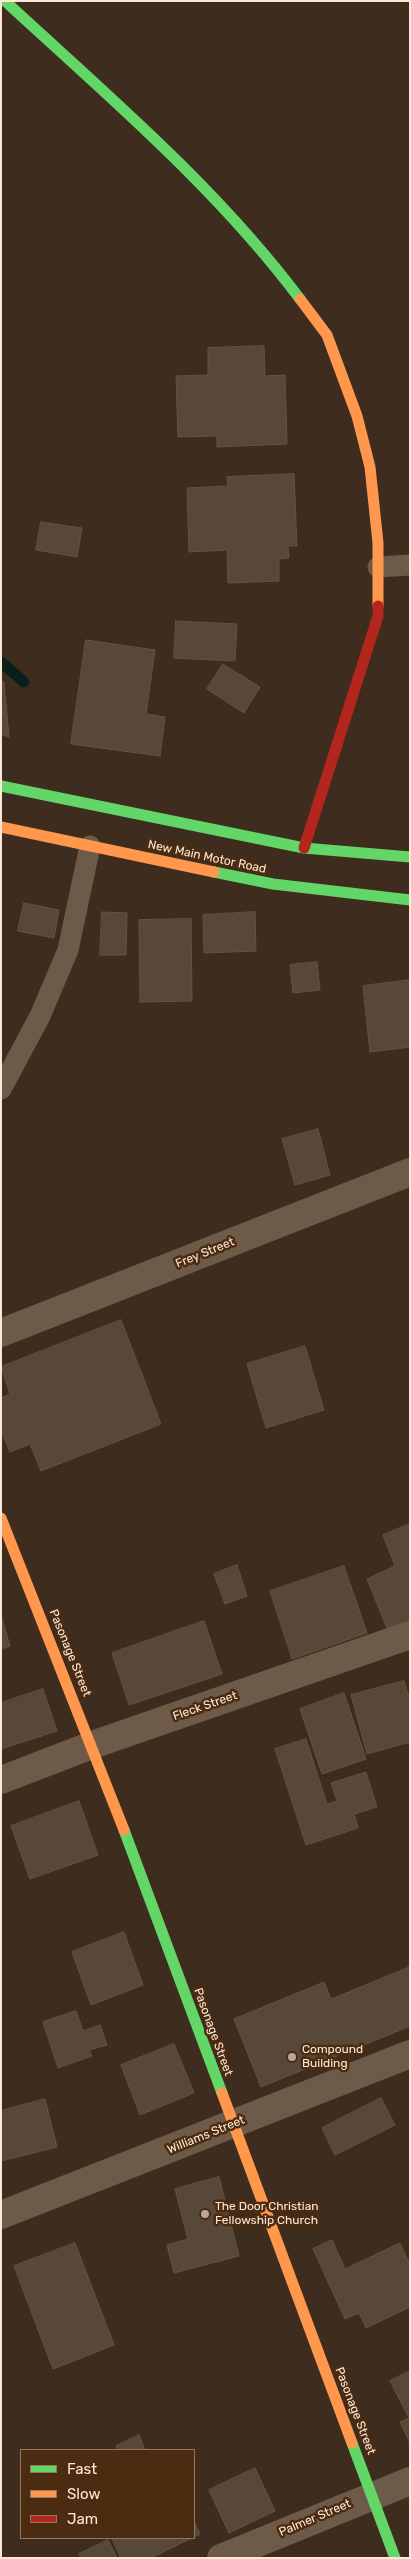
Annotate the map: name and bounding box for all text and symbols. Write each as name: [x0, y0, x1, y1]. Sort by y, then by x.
street label: New Main Motor Road: [147, 837, 267, 877]
street label: Frey Street: [174, 1235, 236, 1271]
street label: Pasonage Street: [46, 1607, 94, 1699]
street label: Fleck Street: [171, 1688, 239, 1724]
street label: Pasonage Street: [190, 1986, 236, 2078]
place label: Compound Building: [302, 2043, 363, 2071]
marker: Compound Building: [286, 2051, 298, 2063]
street label: Williams Street: [165, 2113, 247, 2157]
place label: The Door Christian Fellowship Church: [215, 2200, 319, 2228]
marker: The Door Christian Fellowship Church: [199, 2208, 211, 2220]
street label: Pasonage Street: [332, 2365, 378, 2457]
legend: [20, 2449, 195, 2539]
text: Fast: [67, 2460, 97, 2478]
text: Slow: [67, 2485, 100, 2503]
street label: Palmer Street: [277, 2496, 353, 2540]
text: Jam: [67, 2510, 98, 2528]

